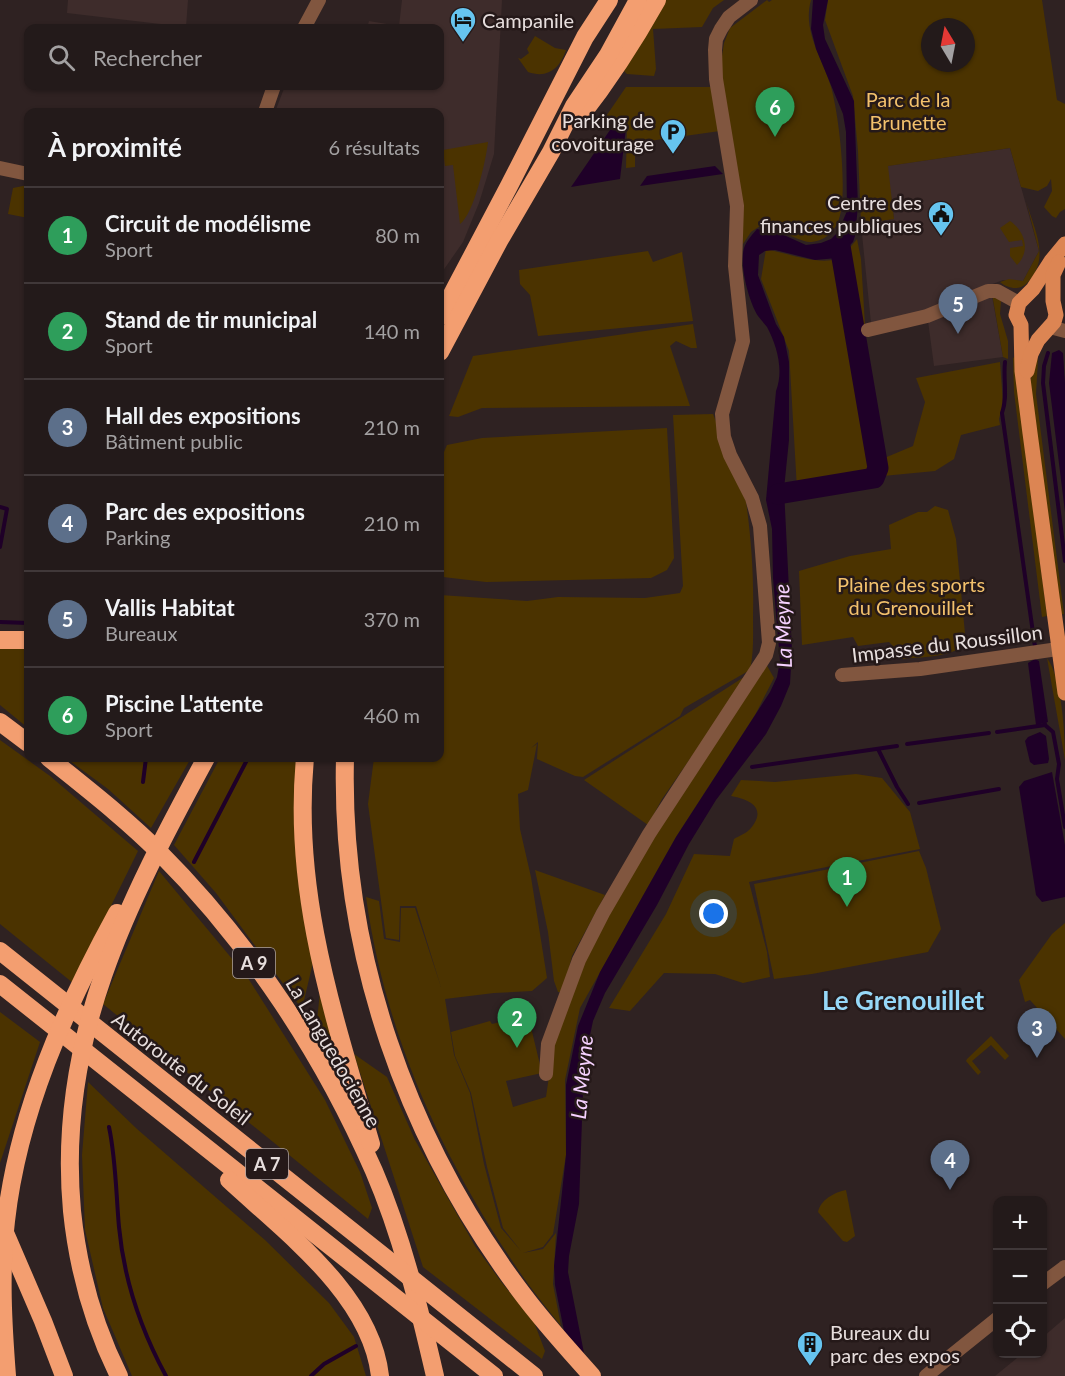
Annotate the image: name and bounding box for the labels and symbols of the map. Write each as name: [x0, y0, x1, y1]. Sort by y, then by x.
hotel icon: Campanile: [448, 5, 478, 43]
place label: Campanile: [482, 8, 574, 32]
north arrow: [921, 18, 975, 72]
park label: Parc de la Brunette: [866, 87, 950, 134]
pin: 6: [756, 88, 794, 137]
place label: Parking de covoiturage: [551, 108, 654, 155]
parking icon: Parking de covoiturage: [658, 117, 688, 155]
place label: Centre des finances publiques: [760, 190, 922, 237]
public building icon: Centre des finances publiques: [926, 199, 956, 237]
pin: 5: [938, 284, 978, 334]
park label: Plaine des sports du Grenouillet: [837, 572, 985, 619]
water label: La Meyne: [768, 584, 796, 668]
street label: Impasse du Roussillon: [850, 619, 1044, 667]
pin: 1: [828, 858, 866, 907]
your location: [699, 899, 728, 928]
road number: A 9: [233, 948, 275, 978]
street label: La Languedocienne: [281, 973, 387, 1131]
district label: Le Grenouillet: [822, 984, 984, 1016]
pin: 2: [498, 998, 536, 1048]
street label: Autoroute du Soleil: [108, 1006, 256, 1130]
pin: 3: [1018, 1008, 1056, 1058]
water label: La Meyne: [565, 1034, 597, 1120]
pin: 4: [930, 1140, 970, 1190]
road number: A 7: [246, 1149, 288, 1179]
place label: Bureaux du parc des expos: [830, 1320, 960, 1367]
building icon: Bureaux du parc des expos: [795, 1329, 825, 1367]

